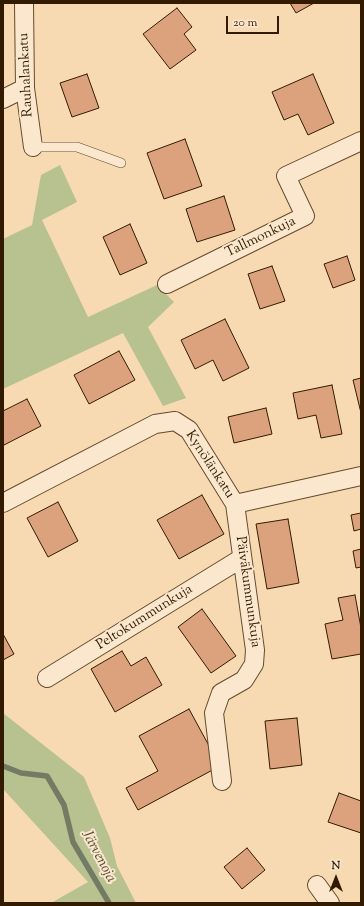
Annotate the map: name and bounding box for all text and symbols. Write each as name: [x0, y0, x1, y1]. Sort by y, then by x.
scale bar: [228, 8, 281, 34]
text: 20 m: [233, 14, 257, 32]
street label: Rauhalankatu: [16, 32, 38, 118]
street label: Tallmonkuja: [223, 214, 299, 262]
street label: Kynölänkatu: [181, 428, 237, 502]
street label: Päiväkummunkuja: [231, 535, 263, 649]
street label: Peltokummunkuja: [94, 582, 196, 654]
water label: Järvenoja: [77, 828, 119, 886]
north arrow: [316, 858, 356, 898]
text: N: [332, 858, 340, 874]

